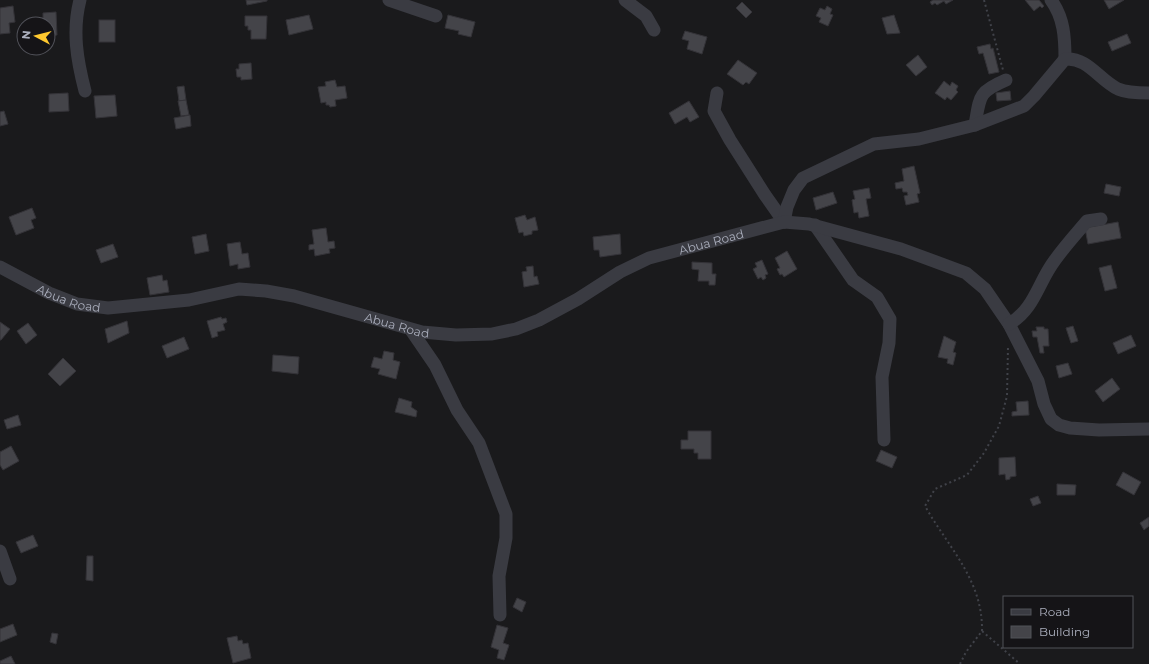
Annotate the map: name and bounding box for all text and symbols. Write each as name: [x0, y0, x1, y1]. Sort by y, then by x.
north arrow: [16, 16, 56, 56]
text: N: [19, 30, 34, 40]
street label: Abua Road: [677, 226, 745, 257]
street label: Abua Road: [34, 280, 101, 314]
street label: Abua Road: [363, 309, 430, 340]
legend: [1003, 596, 1133, 648]
text: Road: [1039, 604, 1070, 619]
text: Building: [1039, 624, 1090, 639]

